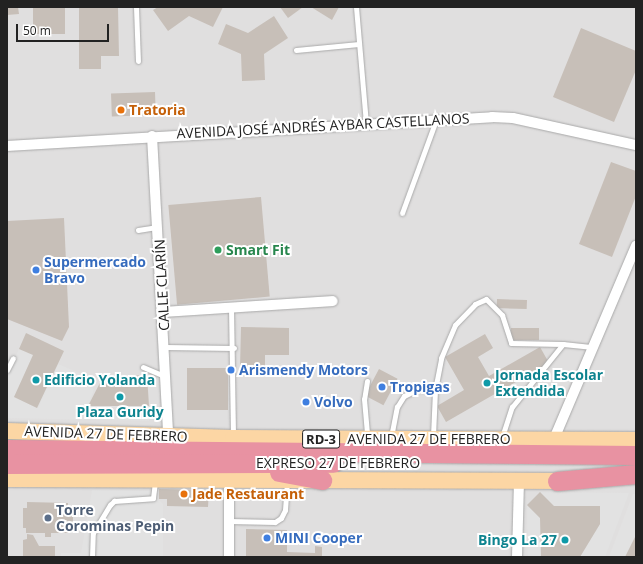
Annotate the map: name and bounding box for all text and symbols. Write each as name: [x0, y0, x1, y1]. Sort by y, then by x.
scale bar: [18, 16, 111, 42]
text: 50 m: [23, 22, 51, 39]
place label: Tratoria: [129, 102, 186, 118]
marker: Tratoria: [116, 105, 126, 115]
street label: AVENIDA JOSÉ ANDRÉS AYBAR CASTELLANOS: [176, 110, 470, 142]
street label: CALLE CLARÍN: [151, 239, 173, 331]
place label: Smart Fit: [226, 242, 290, 258]
marker: Smart Fit: [213, 245, 223, 255]
place label: Supermercado Bravo: [44, 254, 146, 286]
marker: Supermercado Bravo: [31, 265, 41, 275]
place label: Arismendy Motors: [239, 362, 368, 378]
marker: Arismendy Motors: [226, 365, 236, 375]
place label: Jornada Escolar Extendida: [495, 367, 603, 400]
place label: Edificio Yolanda: [44, 372, 155, 388]
marker: Edificio Yolanda: [31, 375, 41, 385]
marker: Jornada Escolar Extendida: [482, 378, 492, 388]
place label: Tropigas: [390, 379, 450, 395]
marker: Tropigas: [377, 382, 387, 392]
marker: Plaza Guridy: [115, 392, 125, 402]
place label: Volvo: [314, 394, 353, 410]
marker: Volvo: [301, 397, 311, 407]
place label: Plaza Guridy: [76, 404, 164, 420]
street label: AVENIDA 27 DE FEBRERO: [24, 423, 188, 445]
road number: RD-3: [302, 428, 340, 450]
street label: AVENIDA 27 DE FEBRERO: [347, 431, 511, 447]
street label: EXPRESO 27 DE FEBRERO: [256, 455, 420, 471]
place label: Jade Restaurant: [192, 486, 304, 502]
marker: Jade Restaurant: [179, 489, 189, 499]
place label: Torre Corominas Pepin: [56, 502, 174, 534]
marker: Torre Corominas Pepin: [43, 513, 53, 523]
place label: MINI Cooper: [275, 530, 362, 546]
place label: Bingo La 27: [478, 532, 557, 548]
marker: MINI Cooper: [262, 533, 272, 543]
marker: Bingo La 27: [560, 535, 570, 545]

